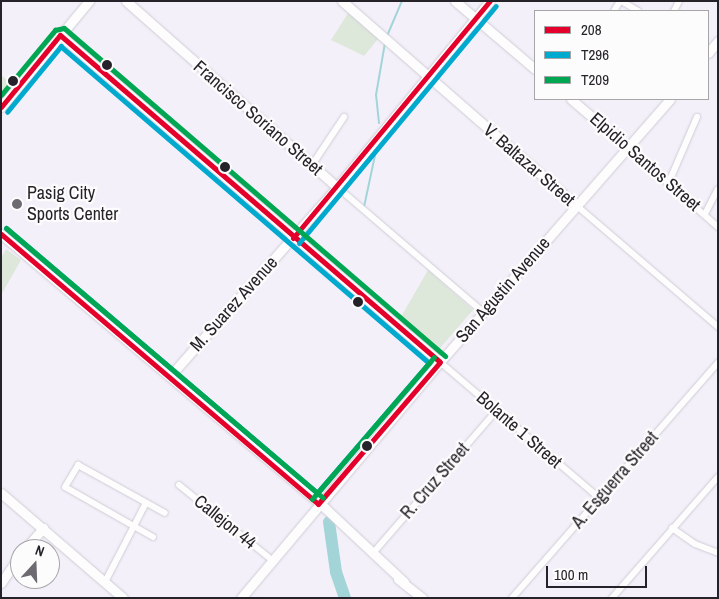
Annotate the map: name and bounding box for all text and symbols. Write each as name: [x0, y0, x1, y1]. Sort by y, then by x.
legend: [534, 10, 709, 100]
text: 208: [581, 19, 602, 40]
text: T296: [581, 44, 609, 65]
street label: Francisco Soriano Street: [189, 56, 327, 180]
unlabelled marker: [102, 60, 112, 70]
text: T209: [581, 69, 609, 90]
unlabelled marker: [8, 76, 18, 86]
street label: Elpidio Santos Street: [585, 108, 705, 216]
street label: V. Baltazar Street: [479, 119, 579, 211]
unlabelled marker: [220, 162, 230, 172]
place label: Pasig City Sports Center: [27, 183, 118, 225]
marker: Pasig City Sports Center: [11, 198, 23, 210]
street label: San Agustin Avenue: [451, 232, 555, 348]
street label: M. Suarez Avenue: [185, 252, 283, 356]
unlabelled marker: [353, 297, 363, 307]
street label: Bolante 1 Street: [472, 387, 566, 473]
street label: A. Esguerra Street: [567, 427, 663, 533]
street label: R. Cruz Street: [396, 439, 474, 523]
unlabelled marker: [362, 441, 372, 451]
street label: Callejon 44: [190, 490, 260, 554]
north arrow: [10, 539, 60, 589]
text: N: [33, 541, 47, 561]
scale bar: [549, 556, 650, 588]
text: 100 m: [554, 564, 588, 585]

